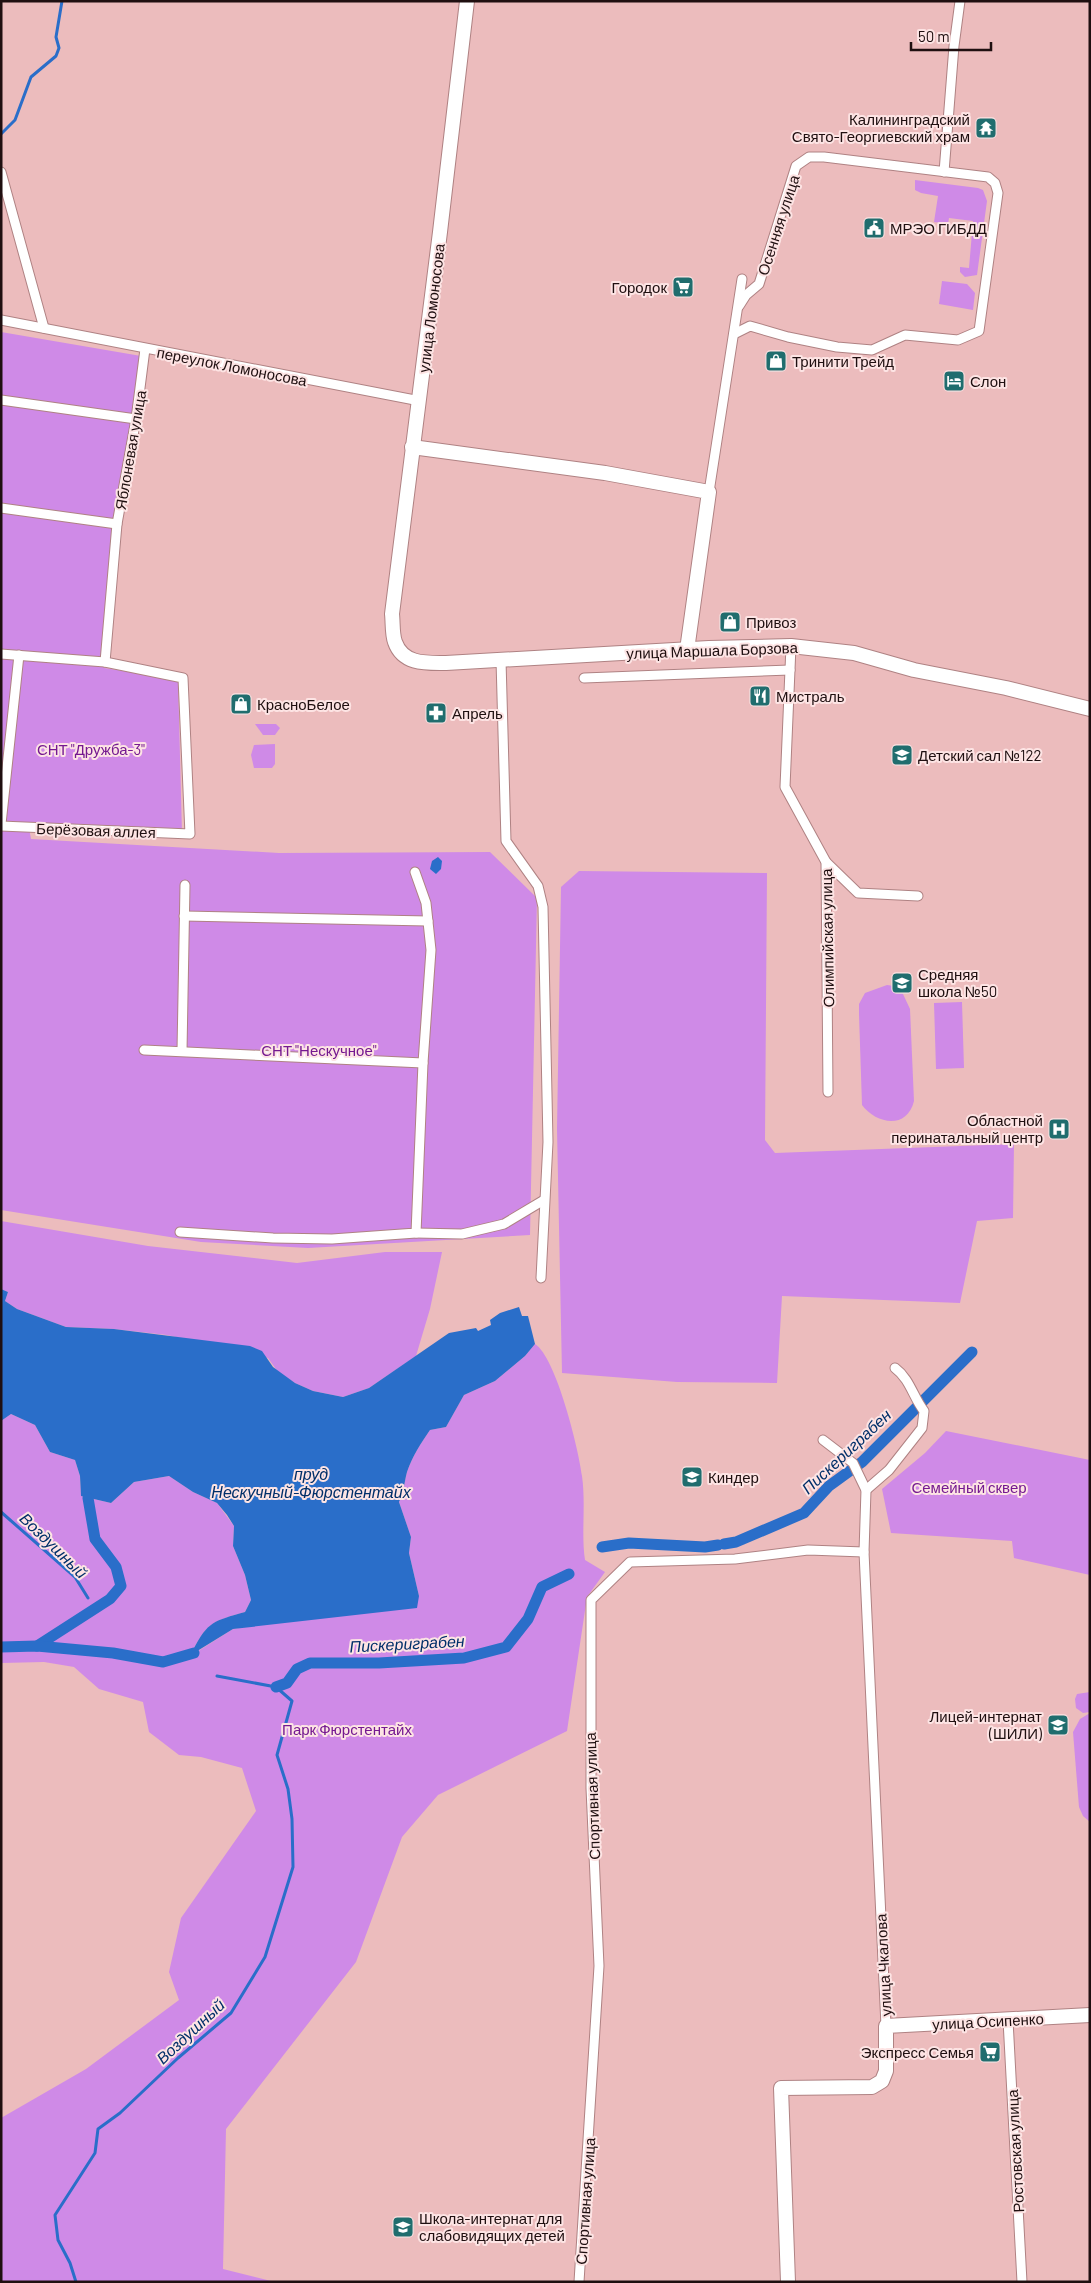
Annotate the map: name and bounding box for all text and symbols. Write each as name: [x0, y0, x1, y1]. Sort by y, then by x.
scale bar: [911, 20, 991, 52]
text: 50 m: [918, 27, 950, 45]
place label: Калининградский Свято-Георгиевский храм: [792, 110, 970, 145]
temple icon: Калининградский Свято-Георгиевский храм: [974, 116, 998, 140]
street label: Осенняя улица: [753, 172, 803, 278]
public building icon: МРЭО ГИБДД: [862, 216, 886, 240]
place label: МРЭО ГИБДД: [890, 219, 987, 237]
street label: улица Ломоносова: [414, 242, 448, 374]
supermarket icon: Городок: [671, 275, 695, 299]
place label: Городок: [612, 278, 667, 296]
street label: переулок Ломоносова: [155, 343, 309, 390]
shop icon: Тринити Трейд: [764, 349, 788, 373]
place label: Тринити Трейд: [792, 352, 894, 370]
hotel icon: Слон: [942, 369, 966, 393]
place label: Слон: [970, 372, 1006, 390]
street label: Яблоневая улица: [111, 388, 149, 511]
shop icon: Привоз: [718, 610, 742, 634]
place label: Привоз: [746, 613, 796, 631]
street label: улица Маршала Борзова: [626, 638, 799, 662]
restaurant icon: Мистраль: [748, 684, 772, 708]
place label: Мистраль: [776, 687, 845, 705]
shop icon: КрасноБелое: [229, 692, 253, 716]
place label: КрасноБелое: [257, 695, 350, 713]
pharmacy icon: Апрель: [424, 701, 448, 725]
place label: Апрель: [452, 704, 503, 722]
park label: СНТ "Дружба-3": [37, 740, 145, 758]
school or university icon: Детский сал №122: [890, 743, 914, 767]
place label: Детский сал №122: [918, 746, 1042, 764]
street label: Берёзовая аллея: [36, 819, 156, 841]
street label: Олимпийская улица: [817, 868, 837, 1008]
place label: Средняя школа №50: [918, 965, 997, 1000]
school or university icon: Средняя школа №50: [890, 971, 914, 995]
park label: СНТ "Нескучное": [261, 1041, 377, 1059]
place label: Областной перинатальный центр: [891, 1111, 1043, 1146]
hospital icon: Областной перинатальный центр: [1047, 1117, 1071, 1141]
water label: Пискериграбен: [797, 1405, 895, 1497]
water label: пруд Нескучный-Фюрстентайх: [211, 1464, 412, 1501]
school or university icon: Киндер: [680, 1465, 704, 1489]
place label: Киндер: [708, 1468, 759, 1486]
park label: Семейный сквер: [911, 1478, 1027, 1496]
water label: Воздушный: [16, 1508, 92, 1582]
water label: Пискериграбен: [349, 1630, 465, 1655]
place label: Лицей-интернат (ШИЛИ): [930, 1707, 1042, 1742]
school or university icon: Лицей-интернат (ШИЛИ): [1046, 1713, 1070, 1737]
park label: Парк Фюрстентайх: [282, 1720, 412, 1738]
street label: Спортивная улица: [581, 1731, 603, 1860]
street label: улица Чкалова: [871, 1913, 895, 2017]
water label: Воздушный: [152, 1995, 228, 2067]
street label: улица Осипенко: [932, 2009, 1044, 2033]
supermarket icon: Экспресс Семья: [978, 2040, 1002, 2064]
place label: Экспресс Семья: [861, 2043, 974, 2061]
street label: Ростовская улица: [1003, 2088, 1027, 2213]
street label: Спортивная улица: [572, 2136, 598, 2265]
place label: Школа-интернат для слабовидящих детей: [419, 2209, 565, 2244]
school or university icon: Школа-интернат для слабовидящих детей: [391, 2215, 415, 2239]

